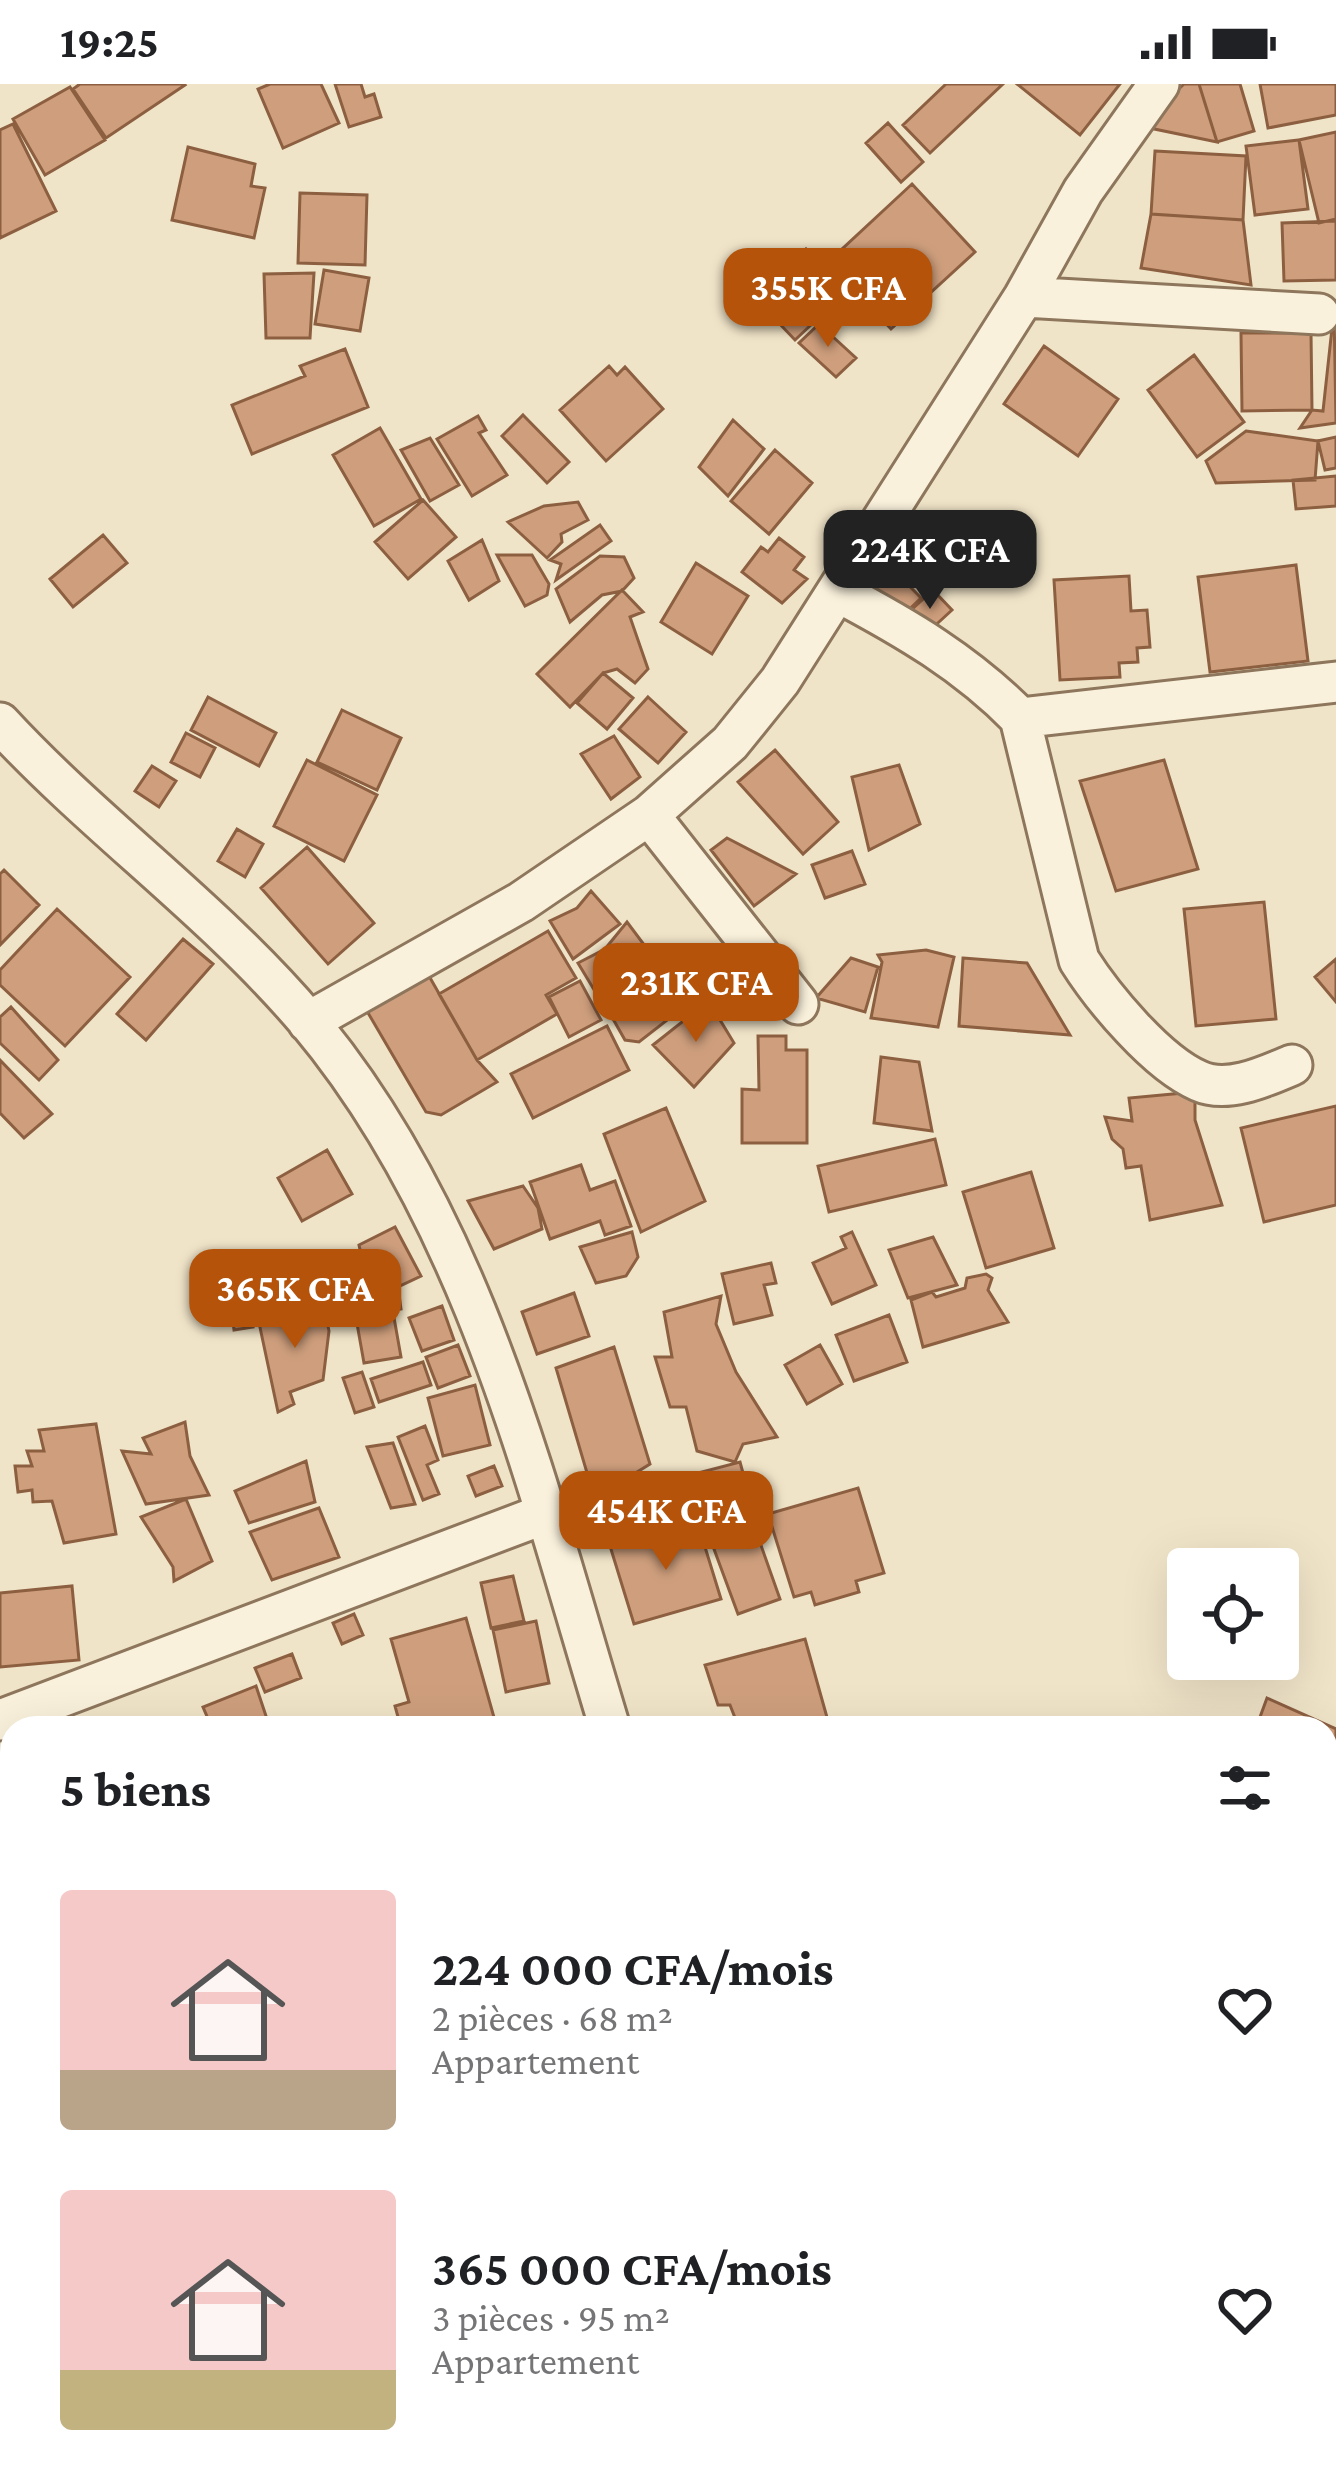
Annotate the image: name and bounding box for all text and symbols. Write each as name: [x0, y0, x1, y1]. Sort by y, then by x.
text: 19:25: [60, 17, 159, 67]
pin: 355K CFA: [704, 248, 952, 350]
text: 355K CFA: [750, 265, 906, 308]
pin: 224K CFA: [806, 510, 1054, 612]
text: 224K CFA: [851, 527, 1009, 570]
pin: 231K CFA: [572, 943, 820, 1045]
text: 231K CFA: [620, 960, 772, 1003]
pin: 365K CFA: [171, 1249, 419, 1351]
text: 365K CFA: [216, 1266, 374, 1309]
pin: 454K CFA: [542, 1471, 790, 1573]
text: 454K CFA: [586, 1488, 746, 1531]
map controls: [1167, 1548, 1299, 1680]
button: locate: [1167, 1548, 1299, 1680]
icon: filters: [1212, 1755, 1278, 1821]
text: 5 biens: [60, 1760, 211, 1817]
icon: home: [156, 1938, 300, 2082]
text: 224 000 CFA/mois: [432, 1939, 833, 1996]
icon: heart: [1212, 1977, 1278, 2043]
text: 2 pièces · 68 m²: [432, 1996, 673, 2039]
text: Appartement: [432, 2039, 639, 2082]
icon: home: [156, 2238, 300, 2382]
text: 365 000 CFA/mois: [432, 2239, 832, 2296]
icon: heart: [1212, 2277, 1278, 2343]
text: 3 pièces · 95 m²: [432, 2296, 670, 2339]
text: Appartement: [432, 2339, 639, 2382]

